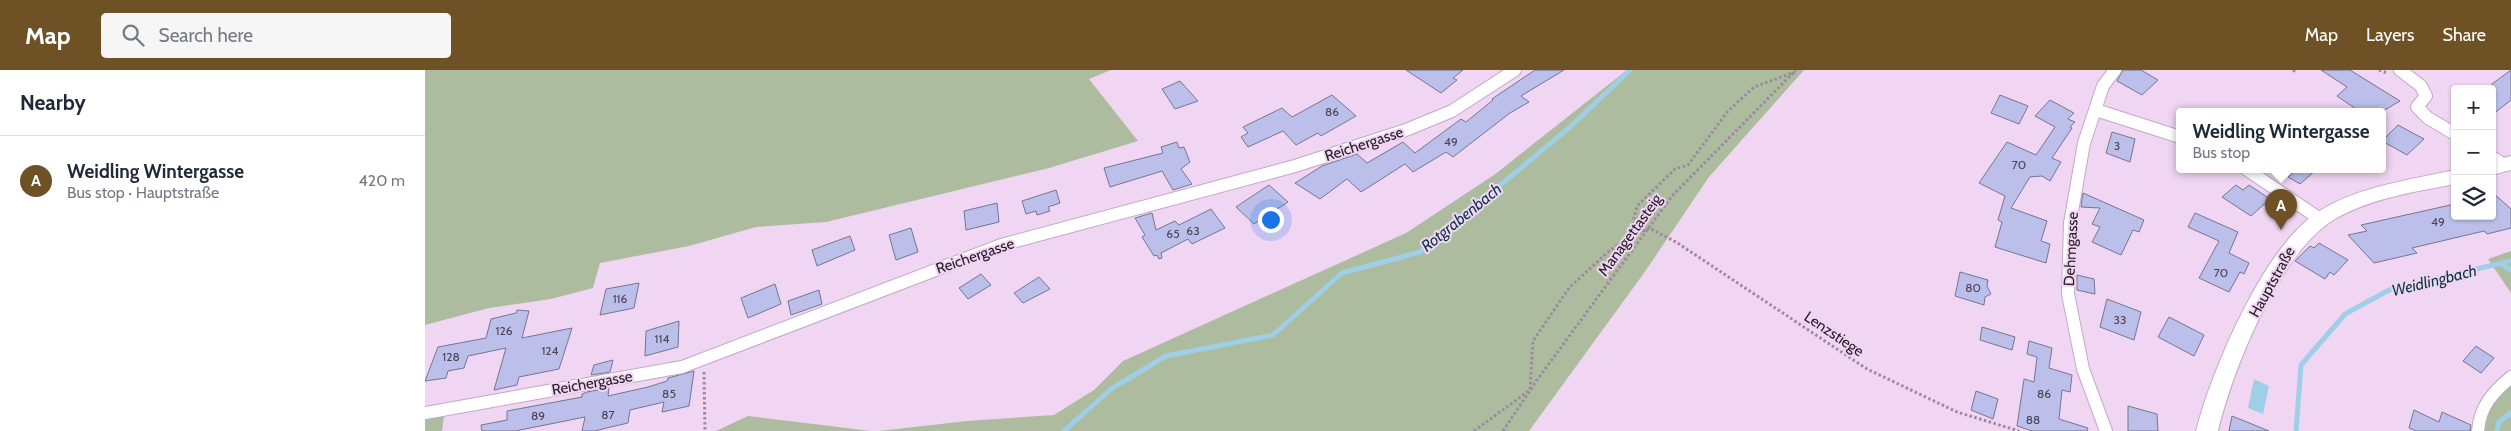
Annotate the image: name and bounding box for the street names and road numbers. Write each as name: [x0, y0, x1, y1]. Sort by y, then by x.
street label: Reichergasse: [1322, 123, 1406, 165]
street label: Managettasteig: [1594, 190, 1666, 279]
street label: Dehmgasse: [2060, 211, 2082, 287]
street label: Reichergasse: [933, 234, 1017, 278]
street label: Hauptstraße: [2245, 243, 2299, 321]
street label: Lenzstiege: [1801, 308, 1867, 361]
street label: Reichergasse: [550, 367, 634, 399]

